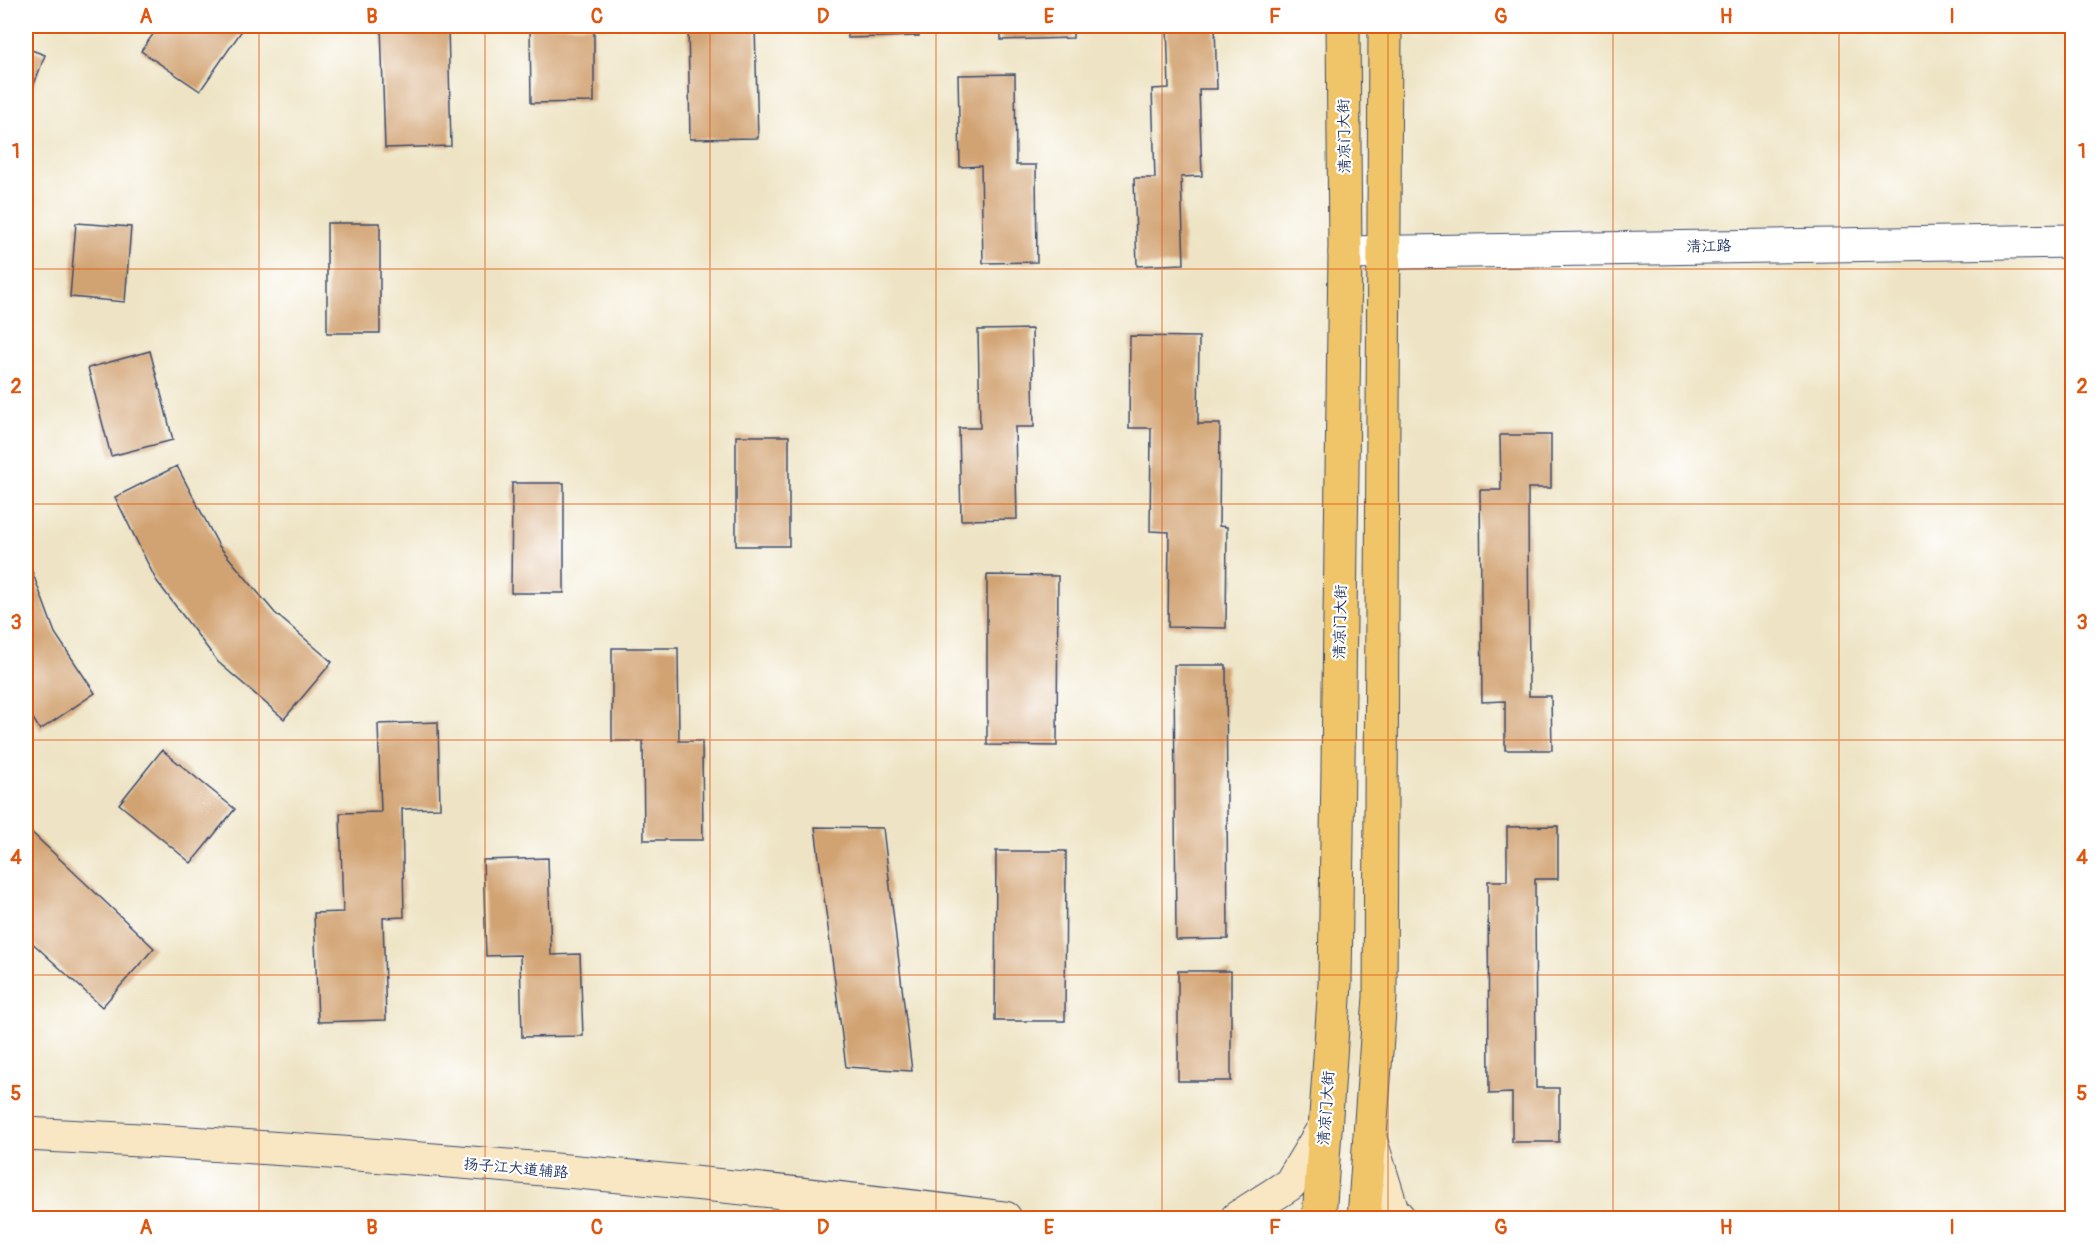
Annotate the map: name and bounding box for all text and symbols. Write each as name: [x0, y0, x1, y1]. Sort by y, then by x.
text: A: [140, 4, 153, 29]
text: B: [366, 4, 378, 29]
text: C: [591, 4, 603, 29]
text: D: [817, 4, 830, 29]
text: E: [1044, 4, 1055, 29]
text: F: [1269, 4, 1281, 29]
text: G: [1494, 4, 1508, 29]
text: H: [1720, 4, 1733, 29]
text: I: [1949, 4, 1955, 29]
street label: 清凉门大街: [1334, 98, 1355, 174]
text: 1: [12, 139, 20, 164]
text: 1: [2078, 139, 2086, 164]
street label: 清江路: [1686, 237, 1732, 256]
text: 2: [10, 374, 22, 399]
text: 2: [2076, 374, 2088, 399]
street label: 清凉门大街: [1330, 584, 1351, 660]
text: 3: [10, 610, 22, 635]
text: 3: [2076, 610, 2088, 635]
text: 4: [10, 845, 22, 870]
text: 4: [2076, 845, 2088, 870]
street label: 清凉门大街: [1314, 1070, 1339, 1146]
text: 5: [11, 1081, 22, 1106]
text: 5: [2077, 1081, 2088, 1106]
street label: 扬子江大道辅路: [463, 1154, 569, 1183]
text: A: [140, 1215, 153, 1240]
text: B: [366, 1215, 378, 1240]
text: C: [591, 1215, 603, 1240]
text: D: [817, 1215, 830, 1240]
text: E: [1044, 1215, 1055, 1240]
text: F: [1269, 1215, 1281, 1240]
text: G: [1494, 1215, 1508, 1240]
text: H: [1720, 1215, 1733, 1240]
text: I: [1949, 1215, 1955, 1240]

